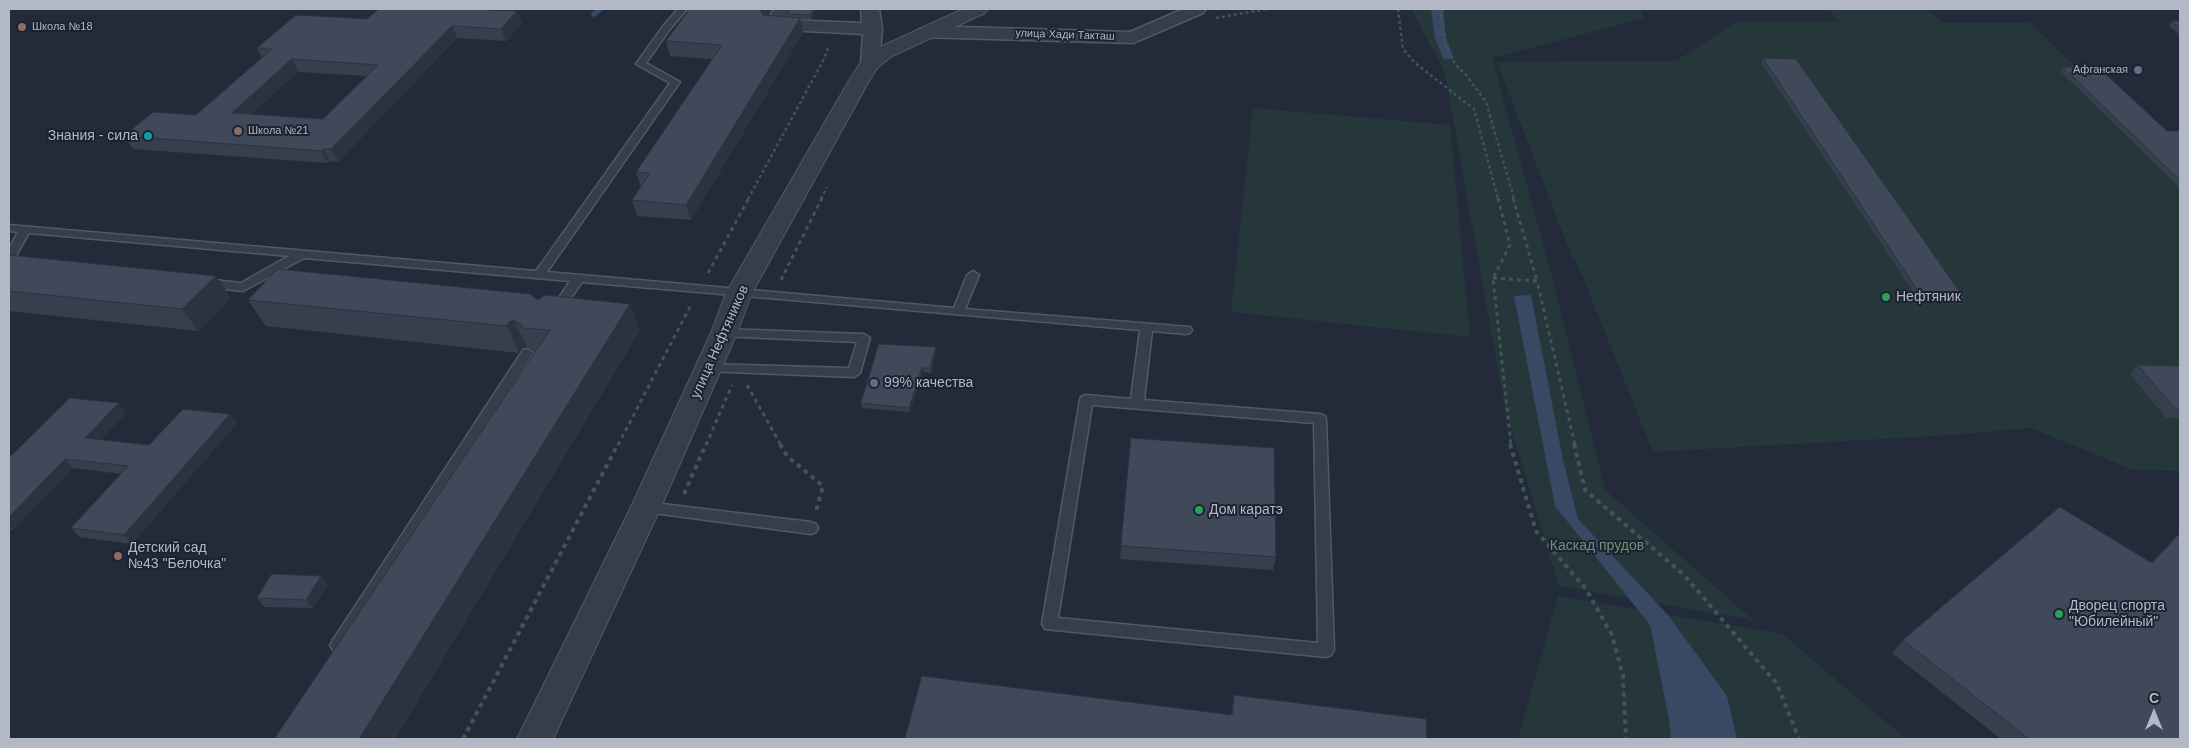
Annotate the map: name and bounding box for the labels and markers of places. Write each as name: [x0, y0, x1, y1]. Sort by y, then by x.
place label: Школа №18: [32, 20, 93, 34]
marker: Школа №18: [16, 21, 28, 33]
place label: Афганская: [2073, 63, 2128, 77]
marker: Афганская: [2132, 64, 2144, 76]
place label: Школа №21: [248, 124, 309, 138]
marker: Школа №21: [232, 125, 244, 137]
place label: Знания - сила: [48, 128, 138, 144]
marker: Знания - сила: [142, 130, 154, 142]
place label: Нефтяник: [1896, 289, 1961, 305]
marker: Нефтяник: [1880, 291, 1892, 303]
place label: 99% качества: [884, 375, 973, 391]
marker: 99% качества: [868, 377, 880, 389]
place label: Дом каратэ: [1209, 502, 1283, 518]
marker: Дом каратэ: [1193, 504, 1205, 516]
place label: Детский сад №43 "Белочка": [128, 540, 226, 572]
marker: Детский сад №43 "Белочка": [112, 550, 124, 562]
place label: Дворец спорта "Юбилейный": [2069, 598, 2165, 630]
marker: Дворец спорта "Юбилейный": [2053, 608, 2065, 620]

